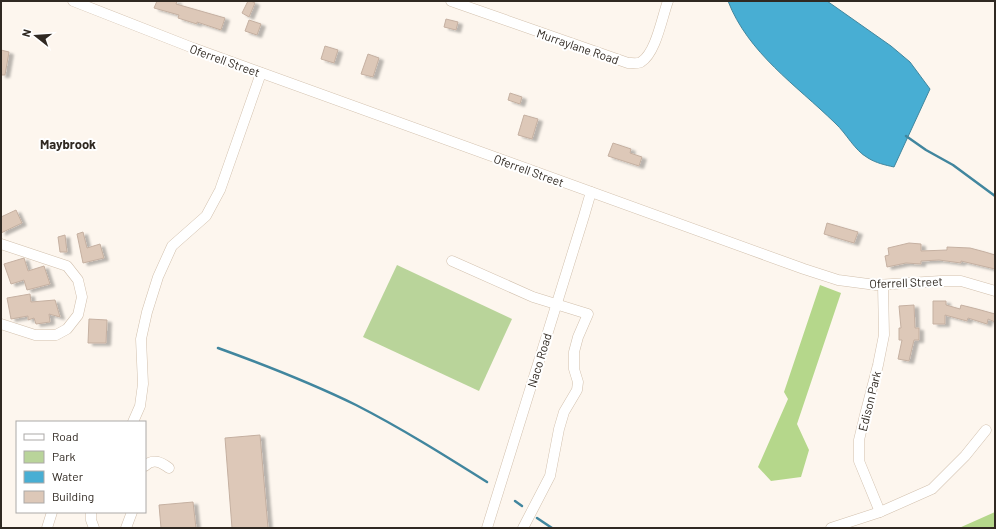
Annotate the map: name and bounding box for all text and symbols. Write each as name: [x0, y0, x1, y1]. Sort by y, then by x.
north arrow: [16, 16, 56, 56]
street label: Murraylane Road: [535, 25, 621, 67]
text: N: [19, 28, 33, 38]
street label: Oferrell Street: [188, 41, 262, 79]
district label: Maybrook: [40, 136, 96, 152]
street label: Oferrell Street: [492, 151, 566, 189]
street label: Oferrell Street: [869, 274, 943, 290]
street label: Naco Road: [524, 331, 554, 389]
street label: Edison Park: [855, 369, 883, 433]
legend: [16, 421, 146, 513]
text: Road: [52, 429, 79, 443]
text: Park: [52, 449, 76, 463]
text: Water: [52, 469, 84, 483]
text: Building: [52, 489, 94, 503]

